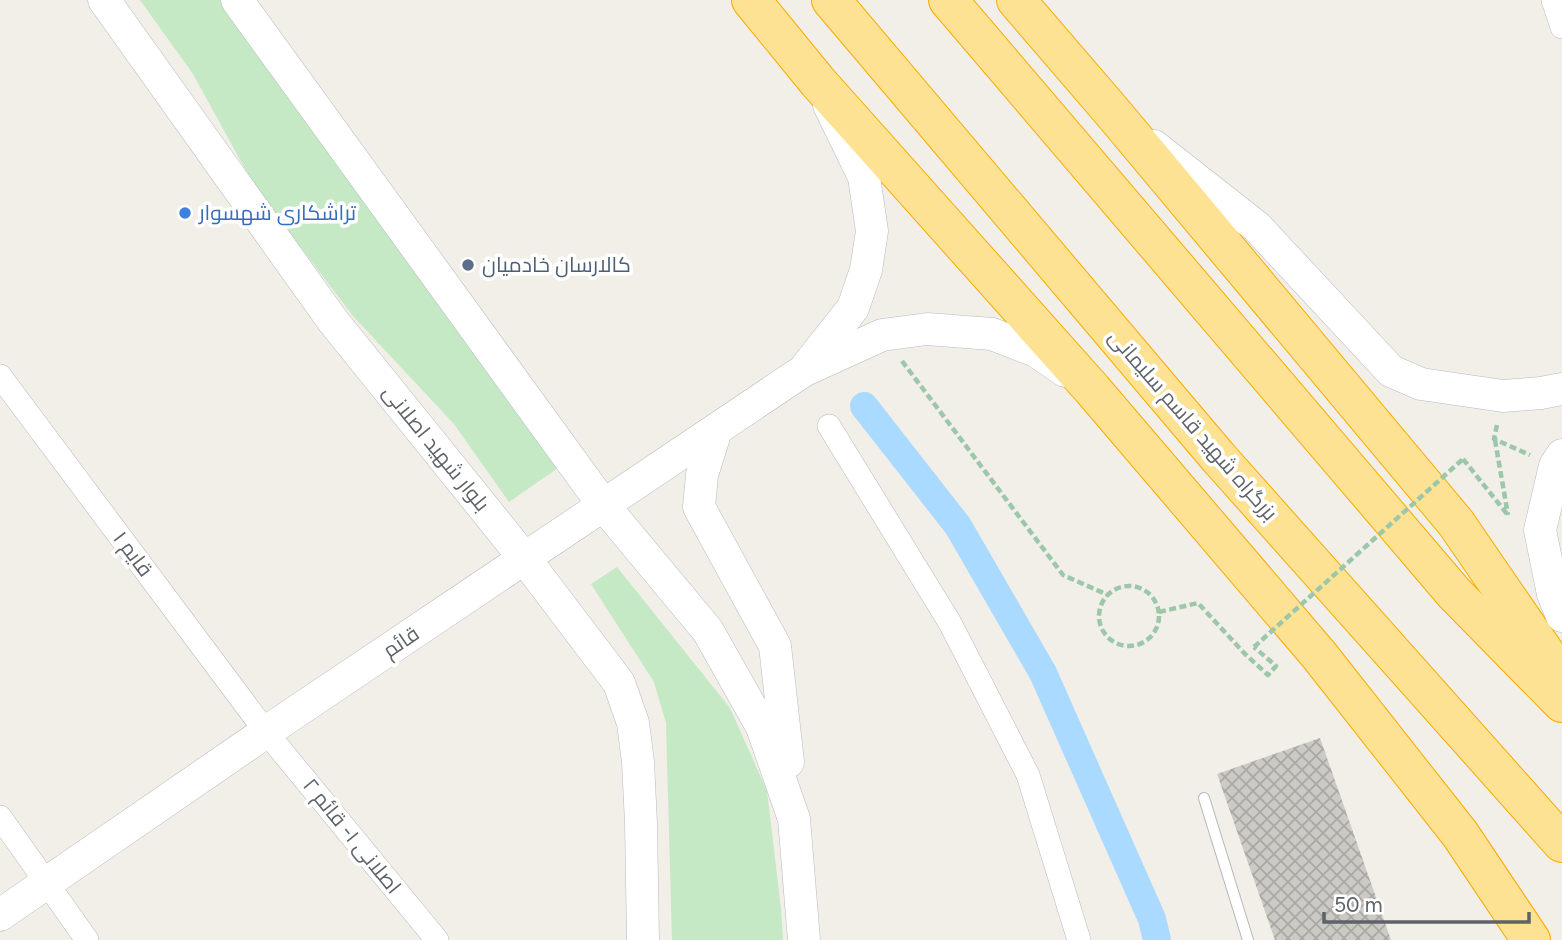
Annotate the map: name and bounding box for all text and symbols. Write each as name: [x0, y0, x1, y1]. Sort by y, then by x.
place label: تراشکاری شهسوار: [198, 200, 356, 226]
marker: تراشکاری شهسوار: [177, 205, 193, 221]
place label: کالارسان خادمیان: [482, 252, 631, 278]
marker: کالارسان خادمیان: [460, 257, 476, 273]
street label: بزرگراه شهید قاسم سلیمانی: [1102, 324, 1283, 527]
street label: بلوار شهید اصلانی: [377, 379, 495, 517]
street label: قایم ۱: [107, 526, 158, 582]
street label: قائم: [378, 620, 425, 664]
street label: اصلانی ۱- قائم ۲: [297, 773, 407, 900]
scale bar: [1324, 880, 1529, 924]
text: 50 m: [1334, 892, 1383, 917]

